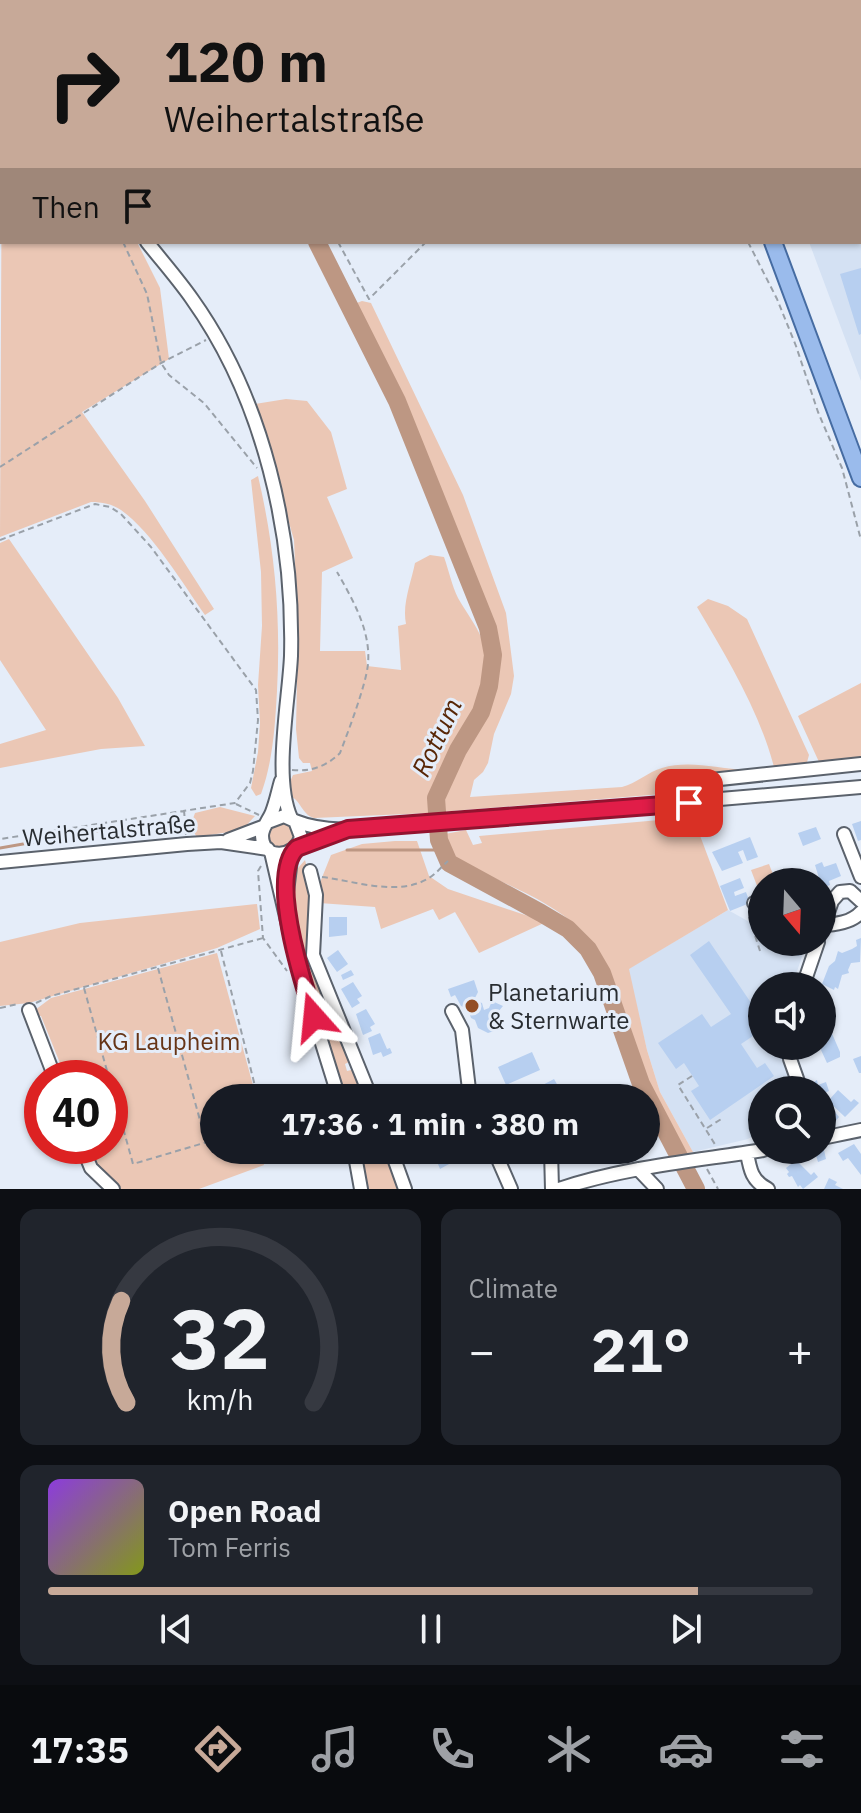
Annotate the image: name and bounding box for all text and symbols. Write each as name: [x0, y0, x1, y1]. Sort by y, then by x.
text: 120 m: [164, 25, 328, 97]
icon: right: [32, 32, 136, 136]
text: Weihertalstraße: [164, 95, 425, 142]
icon: arrive: [116, 184, 160, 228]
text: Then: [32, 187, 100, 226]
water label: Rottum: [403, 692, 469, 782]
pin: [655, 769, 723, 837]
icon: arrive: [667, 781, 711, 825]
street label: Weihertalstraße: [21, 806, 197, 854]
north arrow: [748, 868, 836, 956]
map controls: [748, 868, 836, 1164]
button: sound: [748, 972, 836, 1060]
position arrow: [272, 975, 356, 1059]
place label: Planetarium & Sternwarte: [488, 976, 630, 1036]
marker: Planetarium & Sternwarte: [463, 997, 481, 1015]
park label: KG Laupheim: [97, 1025, 241, 1057]
speed limit sign: 40: [24, 1060, 128, 1164]
button: search: [748, 1076, 836, 1164]
text: 17:36 · 1 min · 380 m: [281, 1104, 579, 1143]
text: Climate: [469, 1271, 558, 1305]
text: 32: [170, 1284, 270, 1392]
text: 21°: [591, 1310, 691, 1389]
text: −: [469, 1322, 495, 1379]
text: +: [787, 1322, 813, 1379]
text: km/h: [187, 1381, 254, 1418]
text: Open Road: [168, 1491, 321, 1530]
text: Tom Ferris: [168, 1530, 291, 1564]
icon: previous: [154, 1607, 198, 1651]
icon: pause: [409, 1607, 453, 1651]
icon: next: [664, 1607, 708, 1651]
icon: directions: [190, 1721, 246, 1777]
icon: music: [307, 1721, 363, 1777]
icon: phone: [424, 1721, 480, 1777]
icon: climate: [541, 1721, 597, 1777]
icon: car: [658, 1721, 714, 1777]
icon: filters: [774, 1721, 830, 1777]
text: 17:35: [30, 1726, 129, 1773]

